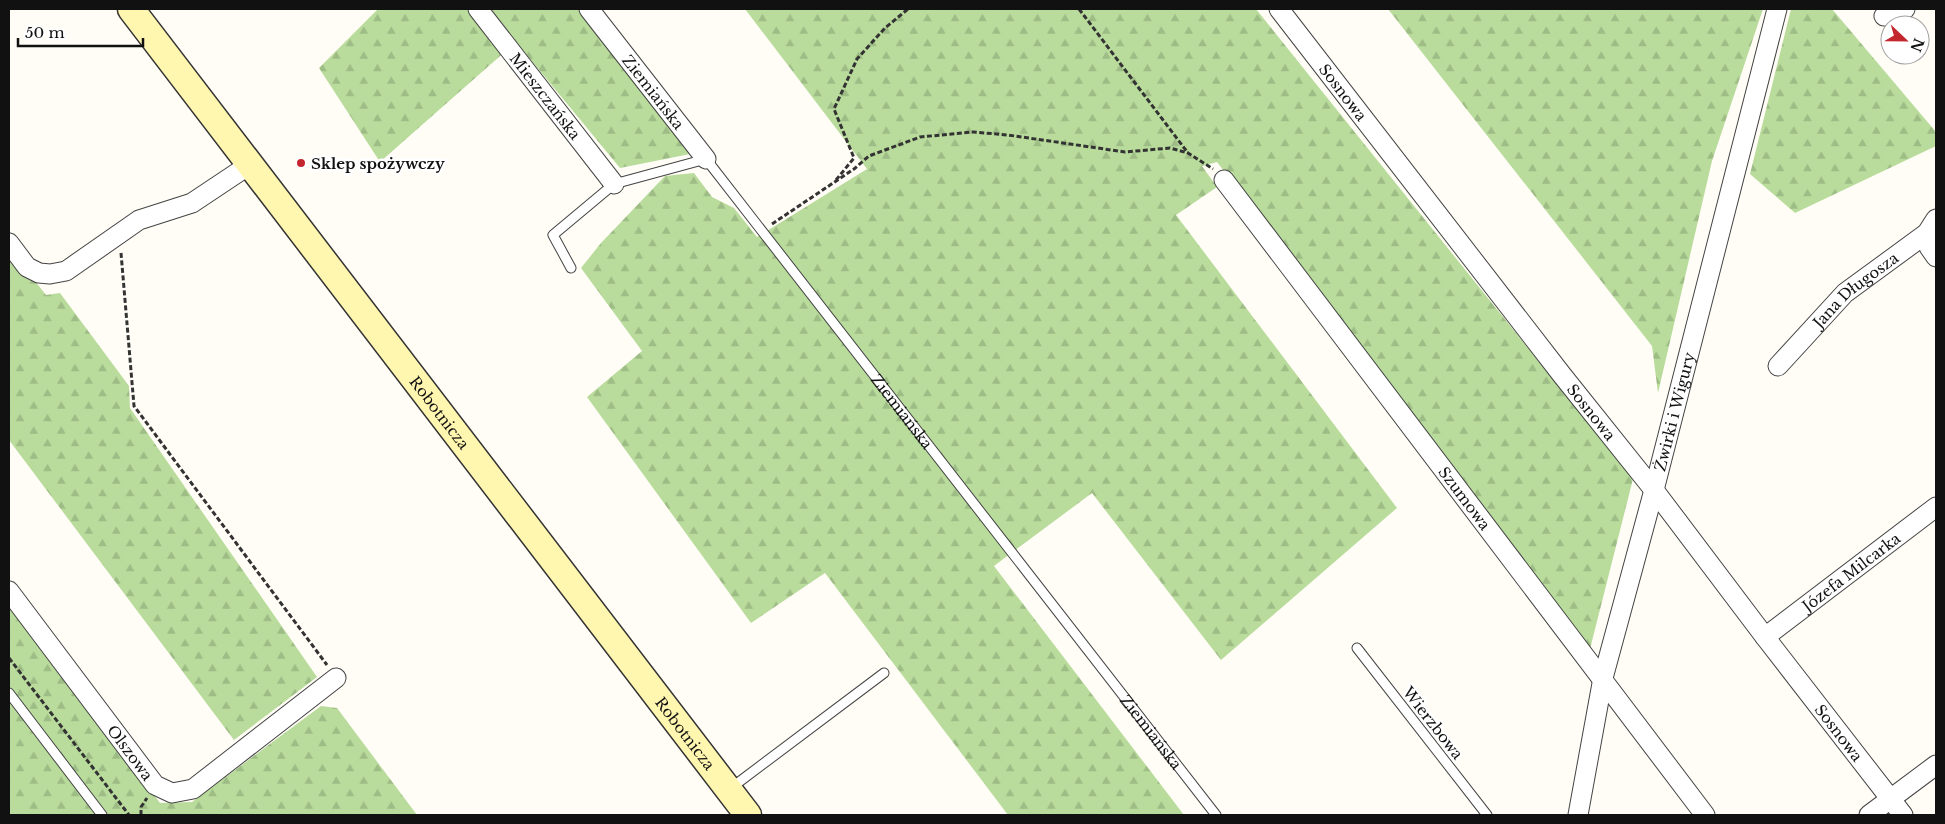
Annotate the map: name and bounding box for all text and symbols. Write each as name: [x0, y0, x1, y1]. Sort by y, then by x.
scale bar: [18, 15, 142, 47]
north arrow: [1880, 15, 1930, 65]
text: 50 m: [25, 23, 65, 42]
text: N: [1906, 35, 1928, 54]
street label: Mieszczańska: [506, 49, 586, 144]
street label: Ziemiańska: [619, 51, 689, 133]
street label: Sosnowa: [1315, 60, 1372, 125]
place label: Sklep spożywczy: [311, 154, 445, 173]
marker: Sklep spożywczy: [295, 157, 307, 169]
street label: Jana Długosza: [1807, 248, 1902, 333]
street label: Żwirki i Wigury: [1650, 350, 1698, 473]
street label: Ziemiańska: [867, 370, 938, 453]
street label: Robotnicza: [406, 372, 474, 453]
street label: Sosnowa: [1563, 380, 1620, 445]
street label: Szumowa: [1435, 463, 1495, 534]
street label: Józefa Milcarka: [1797, 528, 1904, 616]
street label: Wierzbowa: [1398, 682, 1468, 764]
street label: Ziemiańska: [1116, 691, 1187, 774]
street label: Robotnicza: [651, 693, 720, 774]
street label: Sosnowa: [1811, 700, 1868, 765]
street label: Olszowa: [103, 721, 158, 784]

